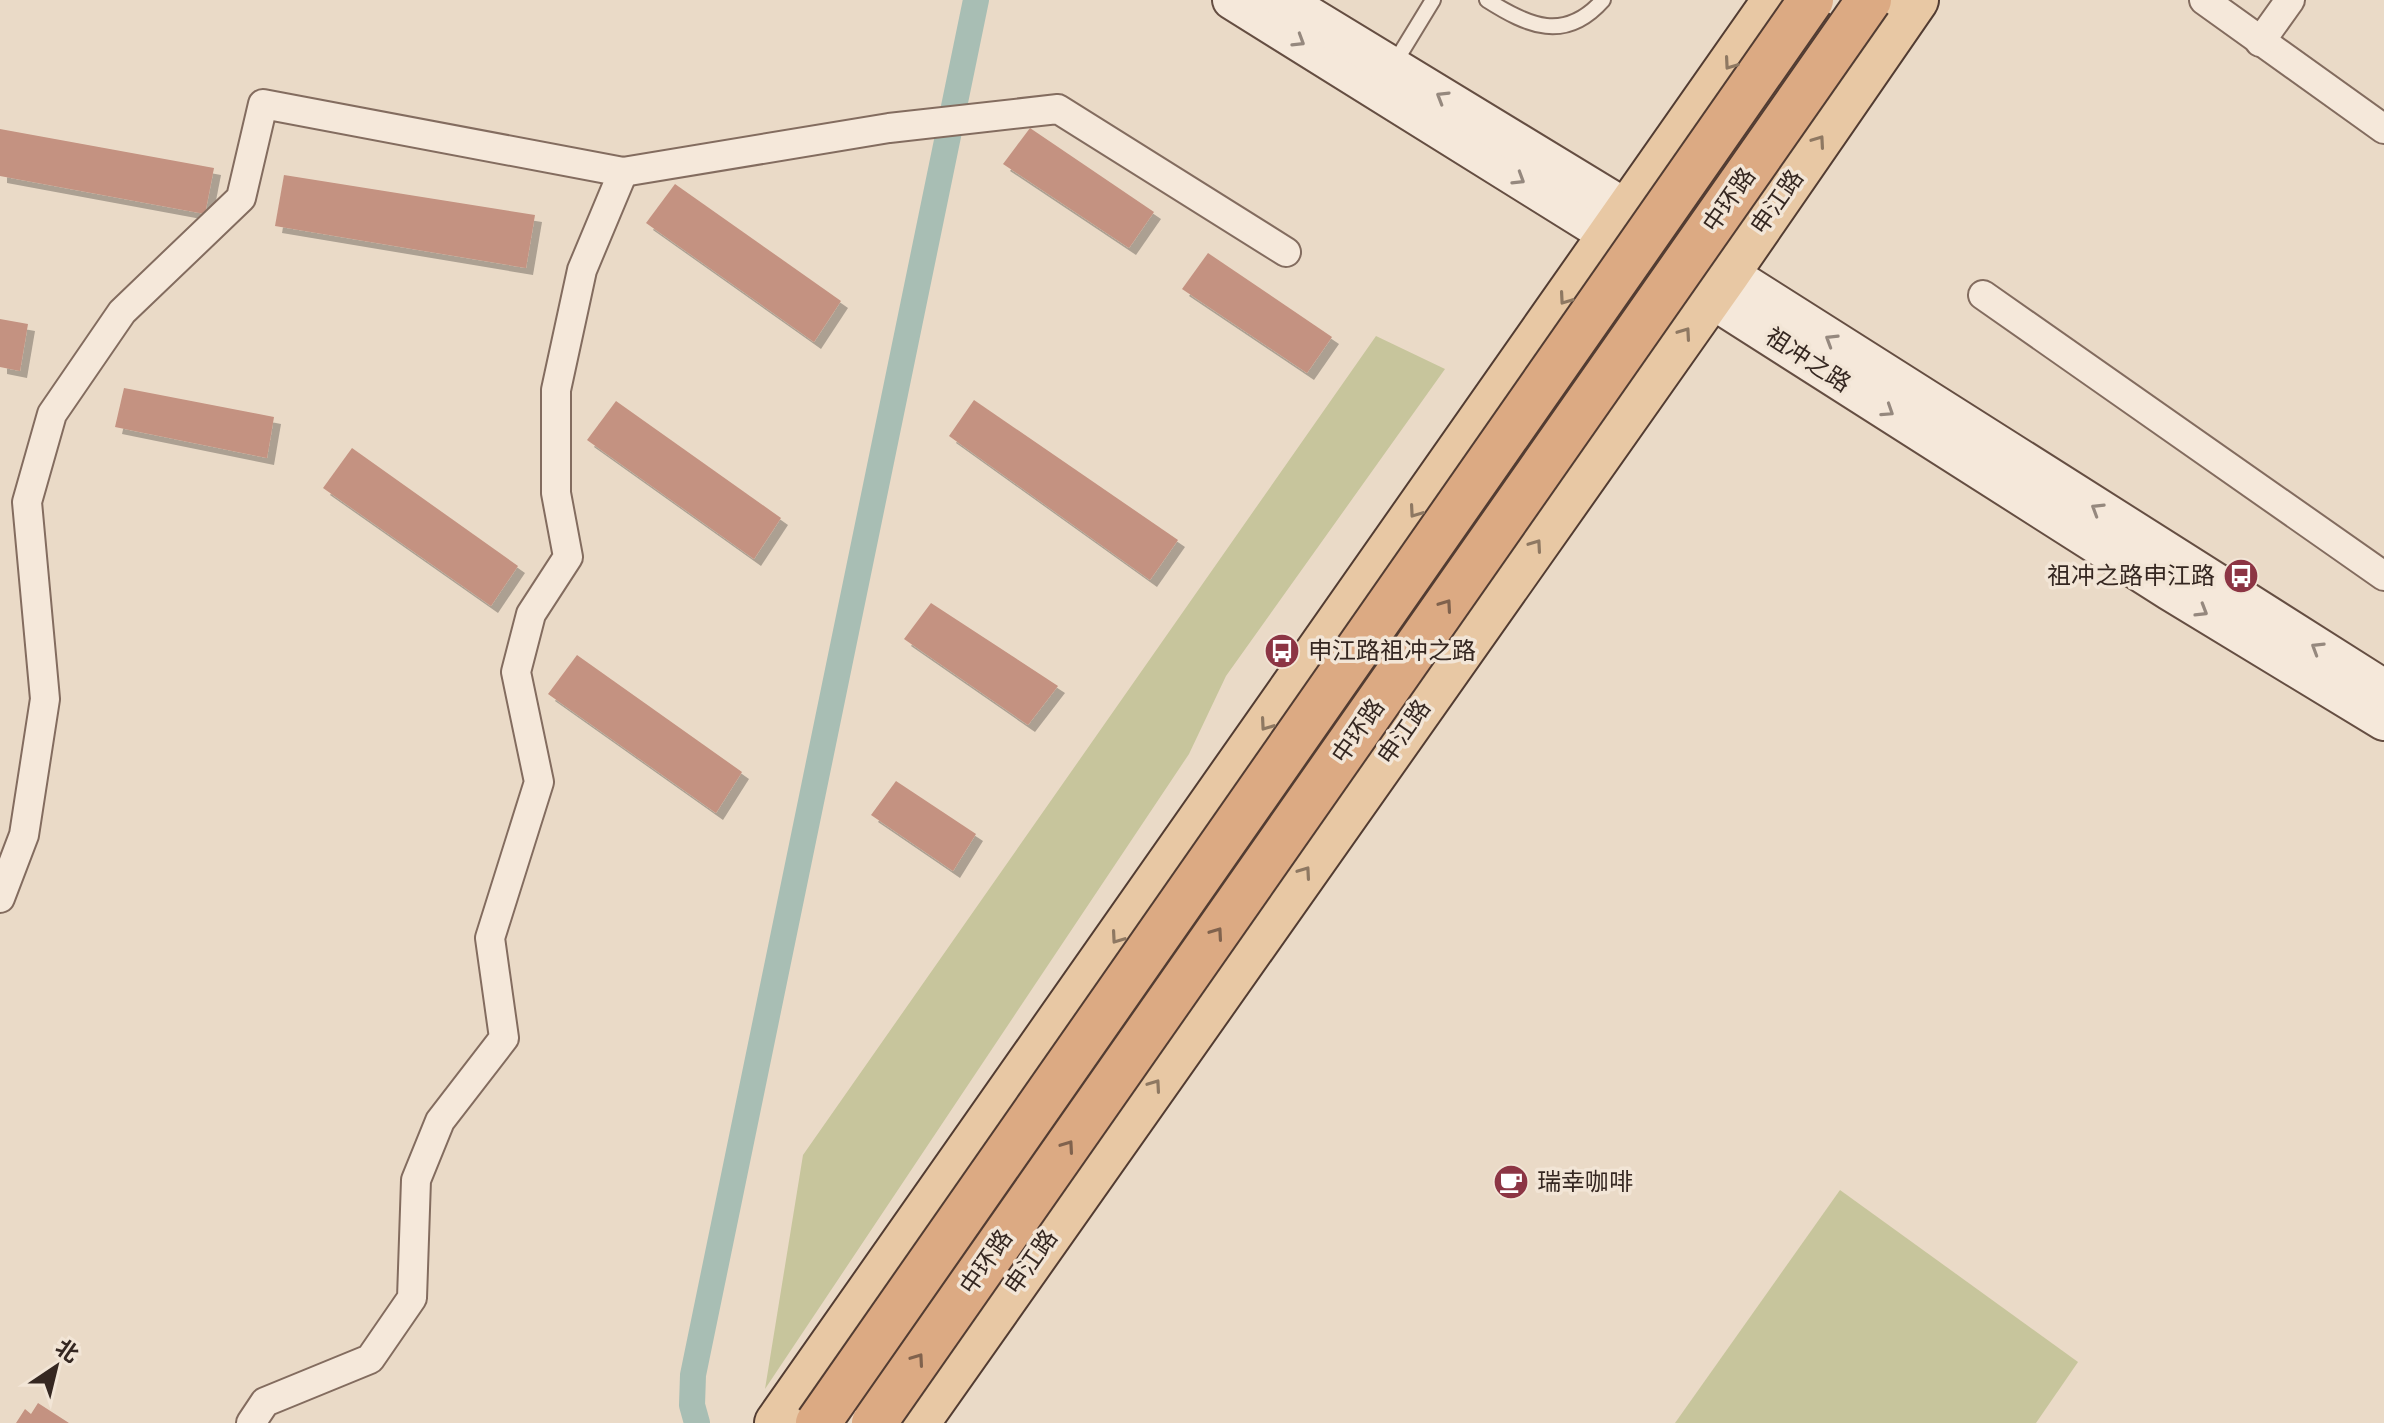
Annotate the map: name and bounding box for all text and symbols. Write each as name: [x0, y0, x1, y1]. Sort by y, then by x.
one-way arrow: [1290, 32, 1304, 47]
one-way arrow: [1726, 55, 1740, 69]
one-way arrow: [1436, 91, 1451, 107]
one-way arrow: [1809, 135, 1824, 149]
street label: 中环路: [1692, 159, 1762, 238]
street label: 申江路: [1740, 161, 1810, 240]
one-way arrow: [1510, 169, 1525, 184]
one-way arrow: [1560, 290, 1574, 304]
street label: 祖冲之路: [1760, 317, 1859, 399]
one-way arrow: [1675, 327, 1690, 341]
one-way arrow: [1825, 334, 1840, 349]
one-way arrow: [1879, 402, 1894, 417]
one-way arrow: [1410, 503, 1425, 517]
one-way arrow: [2092, 504, 2106, 519]
one-way arrow: [1526, 540, 1541, 554]
place label: 祖冲之路申江路: [2047, 556, 2215, 591]
bus stop icon: 祖冲之路申江路: [2222, 557, 2260, 595]
one-way arrow: [1436, 600, 1451, 614]
one-way arrow: [2193, 601, 2208, 616]
place label: 申江路祖冲之路: [1308, 631, 1476, 666]
bus stop icon: 申江路祖冲之路: [1263, 632, 1301, 670]
one-way arrow: [2312, 643, 2326, 658]
street label: 中环路: [1321, 690, 1391, 769]
street label: 申江路: [1367, 691, 1437, 770]
one-way arrow: [1261, 716, 1276, 730]
one-way arrow: [1295, 867, 1310, 881]
one-way arrow: [1207, 928, 1222, 942]
one-way arrow: [1112, 929, 1127, 943]
one-way arrow: [1145, 1079, 1160, 1093]
one-way arrow: [1058, 1140, 1073, 1154]
place label: 瑞幸咖啡: [1537, 1162, 1633, 1197]
cafe icon: 瑞幸咖啡: [1492, 1163, 1530, 1201]
street label: 中环路: [949, 1221, 1019, 1300]
street label: 申江路: [994, 1221, 1064, 1300]
north arrow: [16, 1327, 96, 1407]
text: 北: [50, 1330, 87, 1368]
one-way arrow: [908, 1353, 923, 1367]

